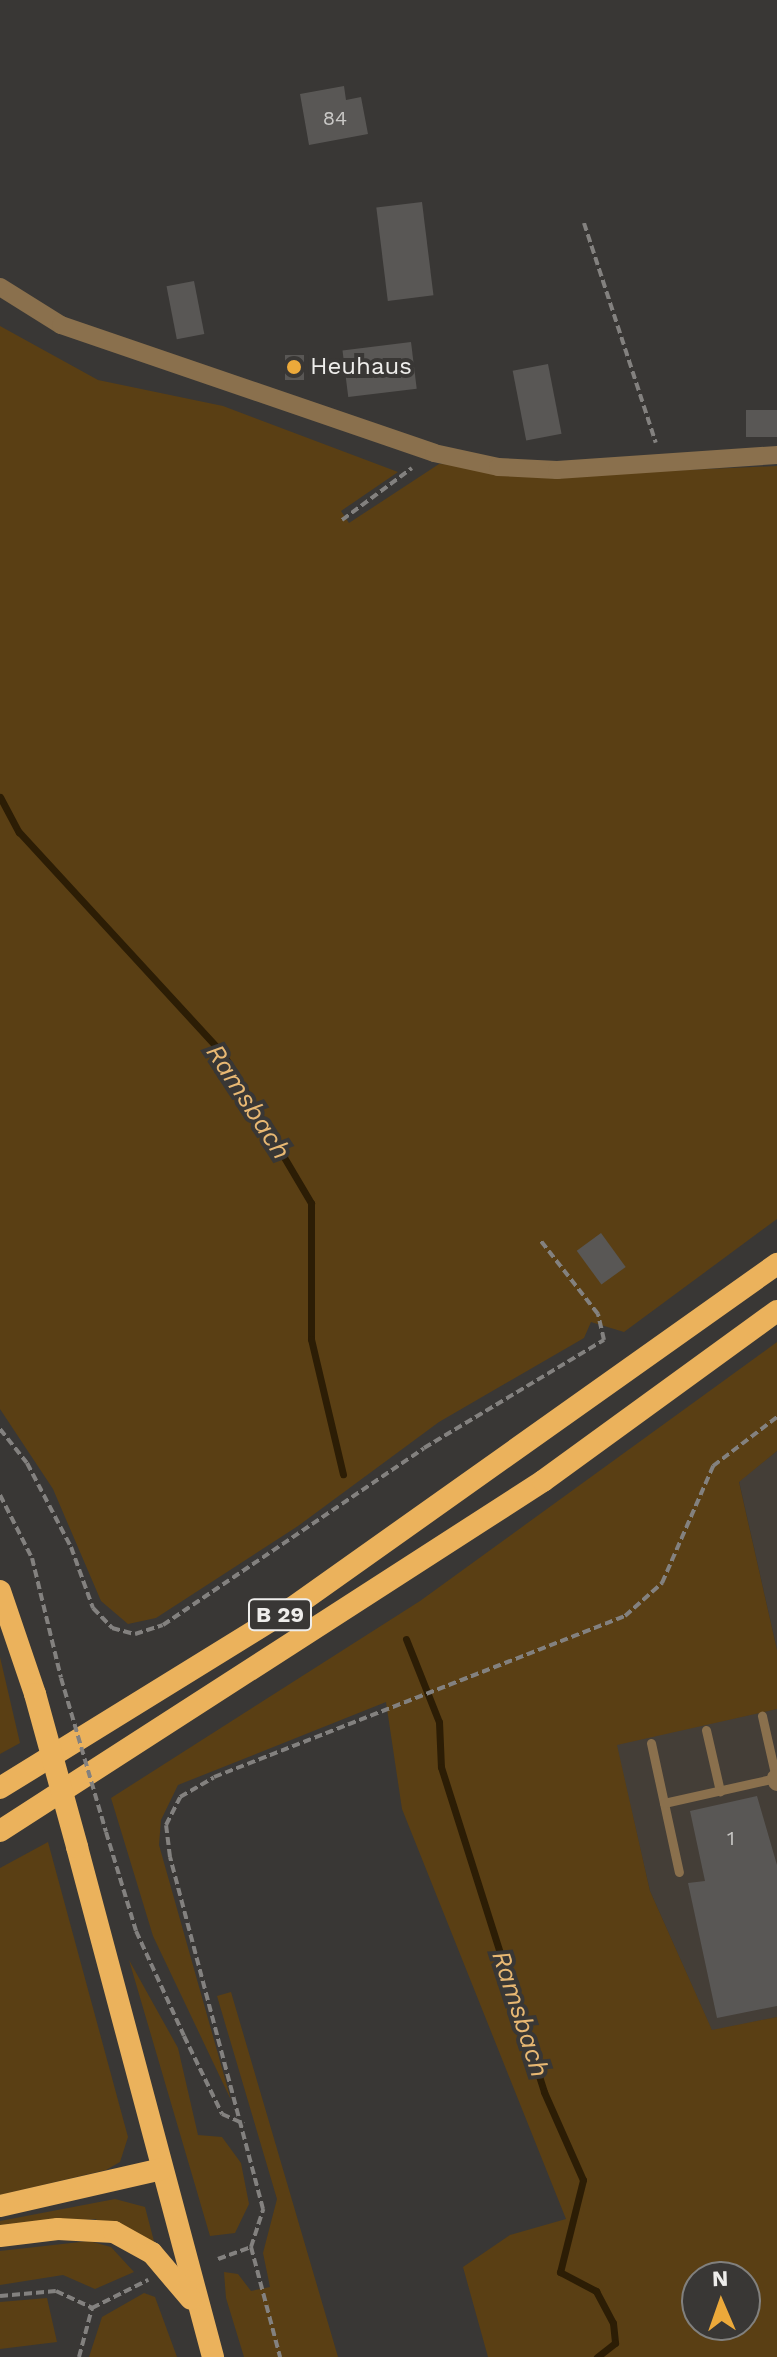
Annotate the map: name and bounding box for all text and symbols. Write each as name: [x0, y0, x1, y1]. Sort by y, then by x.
house number: 84: [323, 106, 347, 130]
place label: Heuhaus: [310, 353, 412, 381]
marker: Heuhaus: [285, 358, 303, 376]
water label: Ramsbach: [199, 1038, 297, 1166]
road number: B 29: [246, 1597, 314, 1633]
house number: 1: [727, 1826, 735, 1850]
water label: Ramsbach: [485, 1947, 555, 2081]
north arrow: [681, 2261, 761, 2341]
text: N: [712, 2266, 729, 2291]

